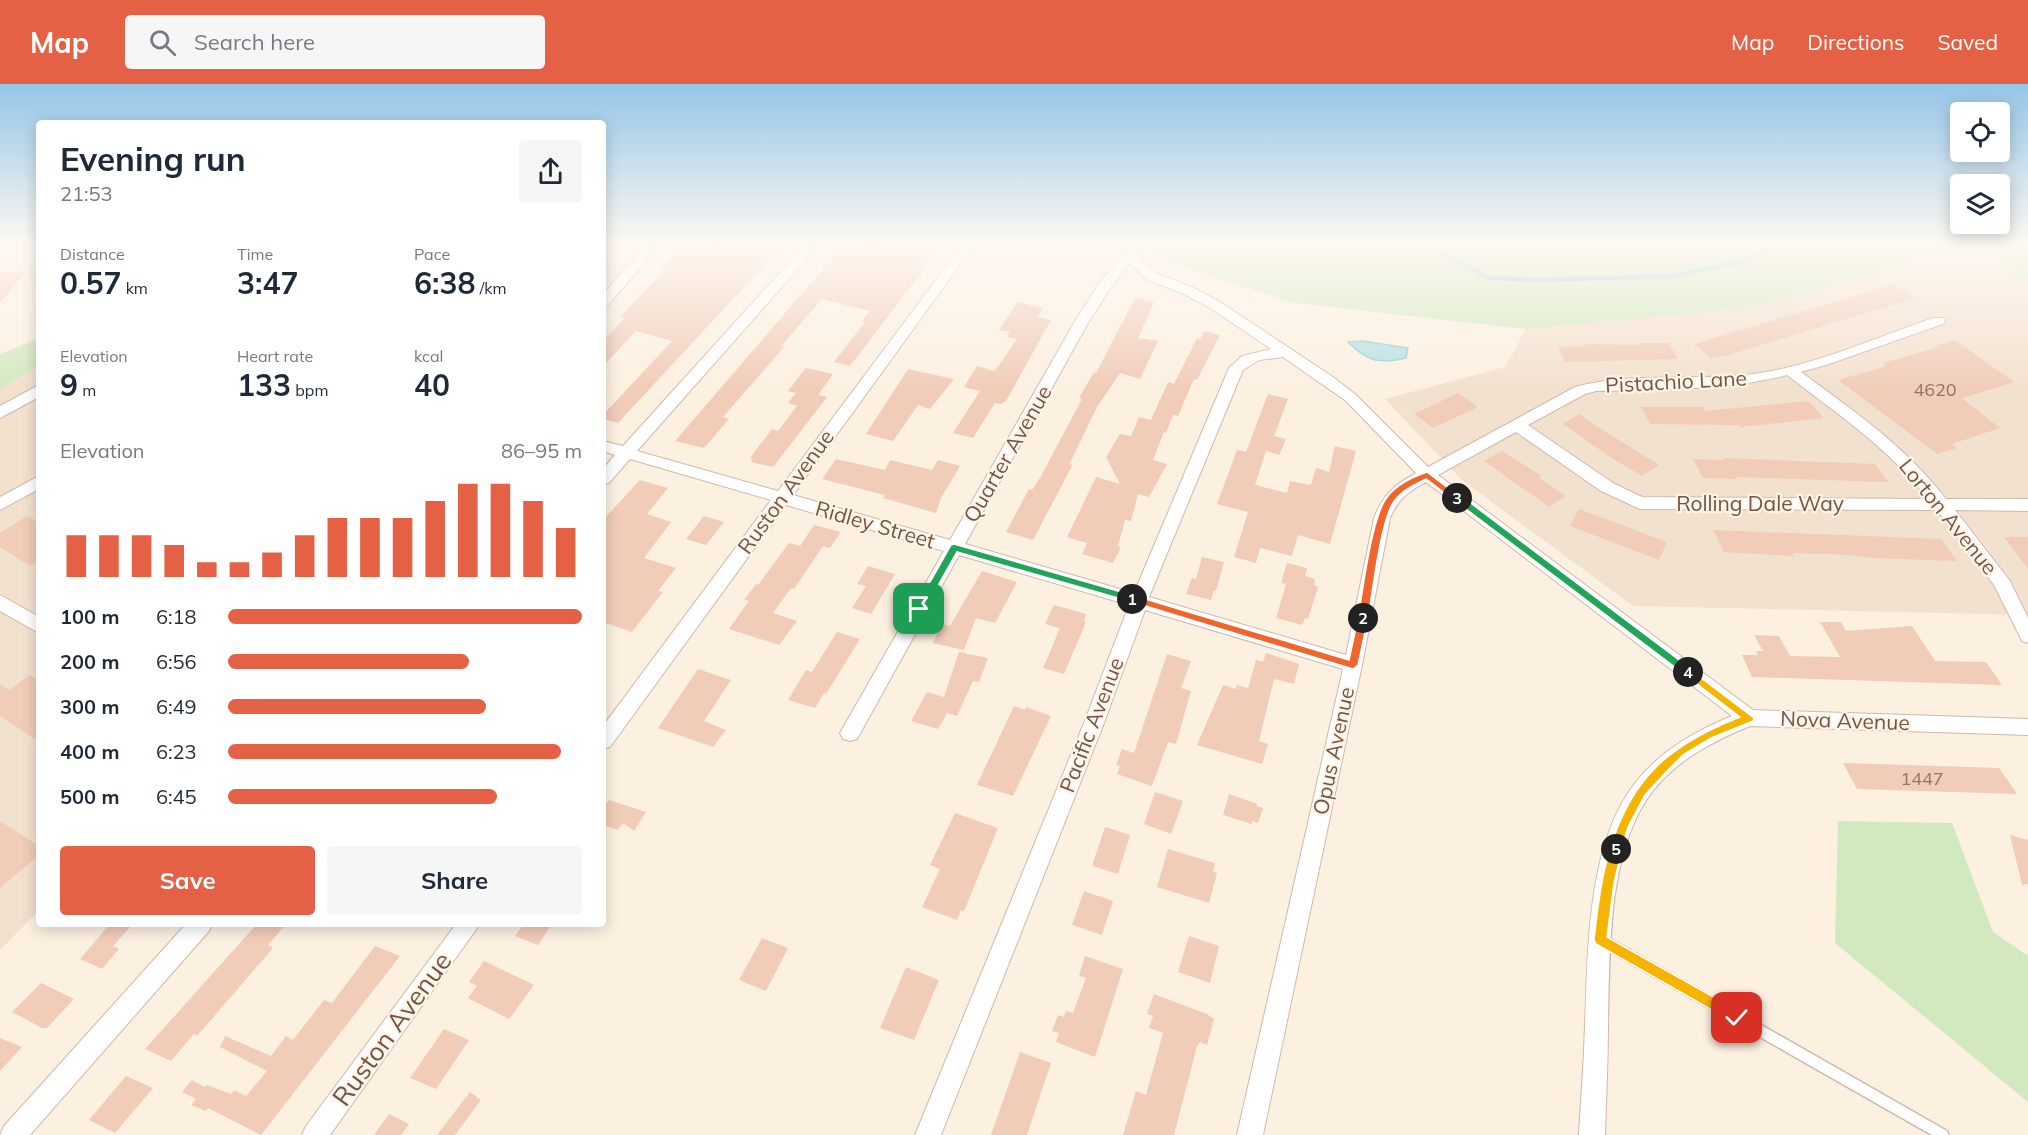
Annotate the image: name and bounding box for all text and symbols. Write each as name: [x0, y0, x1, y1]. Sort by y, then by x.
search box: [125, 15, 545, 69]
text: Map: [30, 25, 89, 60]
icon: search: [146, 26, 179, 59]
text: Search here: [194, 28, 315, 56]
text: Map: [1731, 29, 1774, 55]
text: Directions: [1807, 29, 1904, 55]
text: Saved: [1937, 29, 1998, 55]
map controls: [1950, 102, 2010, 234]
button: locate: [1950, 102, 2010, 162]
text: Evening run: [60, 138, 246, 179]
button: share: [519, 140, 582, 203]
button: layers: [1950, 174, 2010, 234]
text: 21:53: [60, 181, 113, 206]
text: Distance: [60, 244, 125, 264]
text: Time: [237, 244, 273, 264]
text: Pace: [414, 244, 450, 264]
text: 0.57: [60, 264, 121, 302]
text: 3:47: [237, 264, 298, 302]
text: 6:38: [414, 264, 475, 302]
text: km: [121, 278, 148, 298]
text: /km: [475, 278, 506, 298]
text: Elevation: [60, 346, 128, 366]
text: Heart rate: [237, 346, 313, 366]
text: kcal: [414, 346, 443, 366]
street label: Pistachio Lane: [1604, 364, 1747, 398]
text: 9: [60, 366, 78, 404]
text: 133: [237, 366, 291, 404]
text: 40: [414, 366, 450, 404]
house number: 4620: [1913, 378, 1957, 401]
text: m: [78, 380, 96, 400]
text: bpm: [291, 380, 328, 400]
street label: Quarter Avenue: [957, 380, 1057, 527]
street label: Ruston Avenue: [731, 424, 839, 559]
text: Elevation: [60, 438, 145, 463]
text: 86–95 m: [501, 438, 582, 463]
street label: Lorton Avenue: [1894, 453, 2003, 580]
pin: 3: [1442, 483, 1472, 513]
text: 3: [1452, 488, 1462, 508]
street label: Rolling Dale Way: [1676, 490, 1844, 516]
street label: Ridley Street: [813, 495, 938, 554]
pin: [893, 583, 944, 634]
pin: 1: [1117, 584, 1147, 614]
text: 1: [1127, 589, 1137, 609]
icon: arrive: [902, 592, 935, 625]
pin: 2: [1348, 603, 1378, 633]
text: 100 m: [60, 604, 119, 629]
text: 6:18: [156, 604, 197, 629]
text: 2: [1358, 608, 1368, 628]
text: 200 m: [60, 649, 119, 674]
text: 6:56: [156, 649, 197, 674]
street label: Pacific Avenue: [1053, 654, 1129, 796]
pin: 4: [1673, 657, 1703, 687]
text: 4: [1683, 662, 1693, 682]
street label: Opus Avenue: [1307, 685, 1359, 817]
text: 300 m: [60, 694, 119, 719]
text: 6:49: [156, 694, 197, 719]
street label: Nova Avenue: [1780, 705, 1910, 735]
text: 400 m: [60, 739, 119, 764]
text: 6:23: [156, 739, 197, 764]
house number: 1447: [1900, 767, 1944, 790]
text: 500 m: [60, 784, 119, 809]
text: 6:45: [156, 784, 197, 809]
pin: 5: [1601, 834, 1631, 864]
text: 5: [1611, 839, 1621, 859]
button: Save: [60, 846, 315, 915]
button: Share: [327, 846, 582, 915]
street label: Ruston Avenue: [325, 945, 458, 1112]
pin: [1711, 992, 1762, 1043]
icon: check: [1720, 1001, 1753, 1034]

